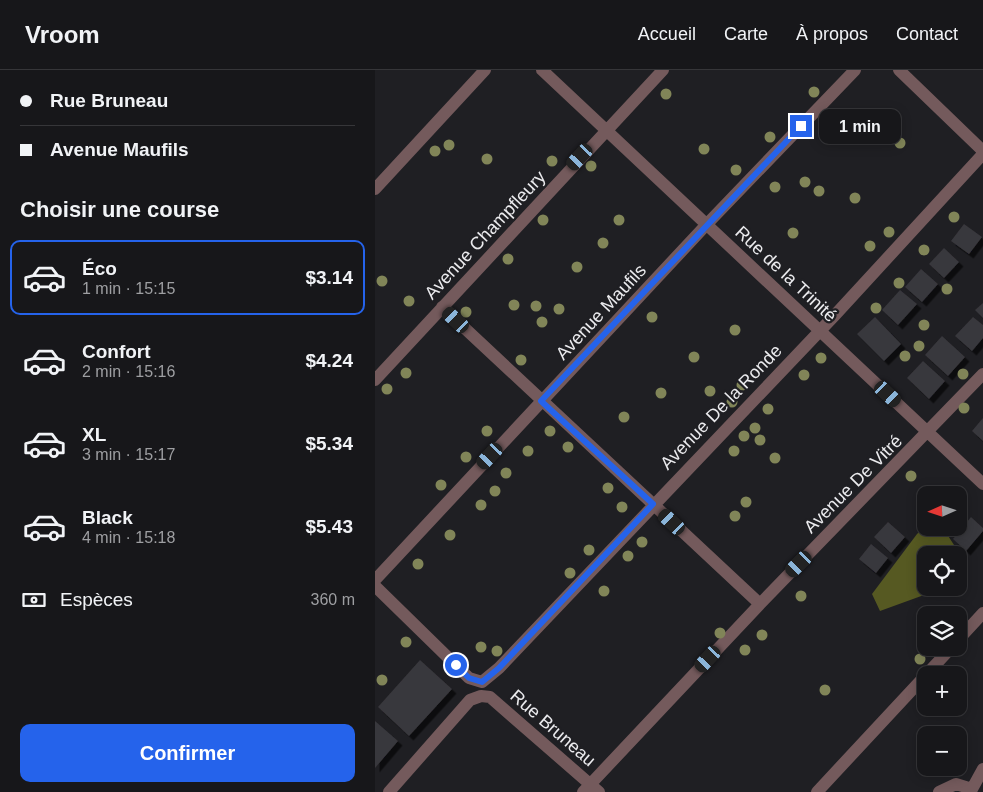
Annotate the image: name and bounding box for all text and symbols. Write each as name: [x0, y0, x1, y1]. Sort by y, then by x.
text: Vroom: [25, 21, 100, 48]
text: Accueil: [638, 24, 696, 44]
text: Carte: [724, 24, 768, 44]
text: À propos: [796, 24, 868, 44]
text: Contact: [896, 24, 958, 44]
text: Rue Bruneau: [50, 90, 168, 111]
callout: 1 min: [819, 108, 901, 144]
route end: [790, 115, 812, 137]
text: 1 min: [839, 118, 881, 135]
text: Avenue Maufils: [50, 139, 189, 160]
car: [564, 141, 595, 173]
street label: Avenue Champfleury: [420, 167, 550, 303]
text: Choisir une course: [20, 197, 219, 222]
street label: Rue de la Trinité: [731, 222, 841, 326]
icon: car: [22, 255, 67, 300]
text: Éco: [82, 258, 117, 279]
street label: Avenue Maufils: [552, 260, 650, 364]
text: $3.14: [305, 267, 353, 288]
text: 1 min · 15:15: [82, 280, 175, 297]
car: [439, 304, 472, 336]
icon: car: [22, 338, 67, 383]
street label: Avenue De la Ronde: [656, 340, 786, 474]
text: Confort: [82, 341, 151, 362]
text: $4.24: [305, 350, 353, 371]
text: 2 min · 15:16: [82, 363, 175, 380]
car: [871, 378, 904, 410]
icon: car: [22, 421, 67, 466]
text: XL: [82, 424, 106, 445]
street label: Avenue De Vitré: [800, 431, 906, 537]
text: $5.34: [305, 433, 353, 454]
car: [474, 440, 505, 472]
text: 3 min · 15:17: [82, 446, 175, 463]
north arrow: [917, 486, 967, 536]
map controls: [917, 486, 967, 776]
icon: car: [22, 504, 67, 549]
car: [655, 506, 688, 538]
text: Black: [82, 507, 133, 528]
text: $5.43: [305, 516, 353, 537]
text: 4 min · 15:18: [82, 529, 175, 546]
button: locate: [917, 546, 967, 596]
car: [783, 548, 814, 580]
icon: cash: [20, 586, 48, 614]
text: Espèces: [60, 589, 133, 610]
text: 360 m: [311, 591, 355, 608]
button: layers: [917, 606, 967, 656]
car: [692, 643, 723, 675]
route start: [445, 654, 467, 676]
button: +: [917, 666, 967, 716]
street label: Rue Bruneau: [506, 686, 600, 770]
button: Confirmer: [20, 724, 355, 782]
button: −: [917, 726, 967, 776]

